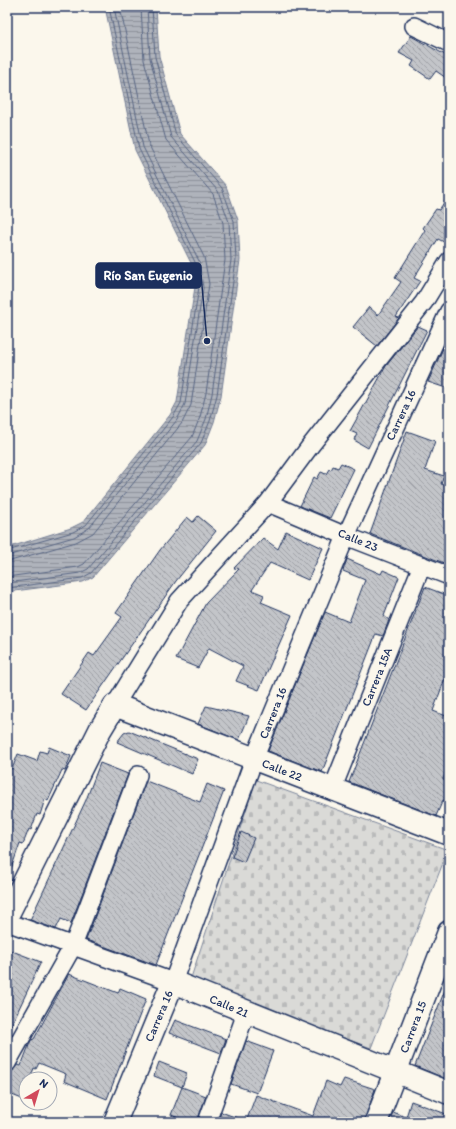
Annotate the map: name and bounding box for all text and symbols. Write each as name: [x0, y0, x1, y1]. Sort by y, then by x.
callout: Río San Eugenio: [96, 263, 201, 288]
text: Río San Eugenio: [103, 268, 193, 284]
street label: Carrera 16: [383, 387, 419, 443]
street label: Calle 23: [336, 526, 381, 555]
street label: Carrera 15A: [359, 645, 395, 708]
street label: Carrera 16: [256, 685, 290, 741]
street label: Calle 22: [260, 756, 305, 784]
street label: Carrera 16: [142, 988, 176, 1044]
street label: Calle 21: [207, 992, 251, 1021]
street label: Carrera 15: [397, 999, 429, 1055]
north arrow: [18, 1071, 58, 1111]
text: N: [37, 1076, 51, 1091]

